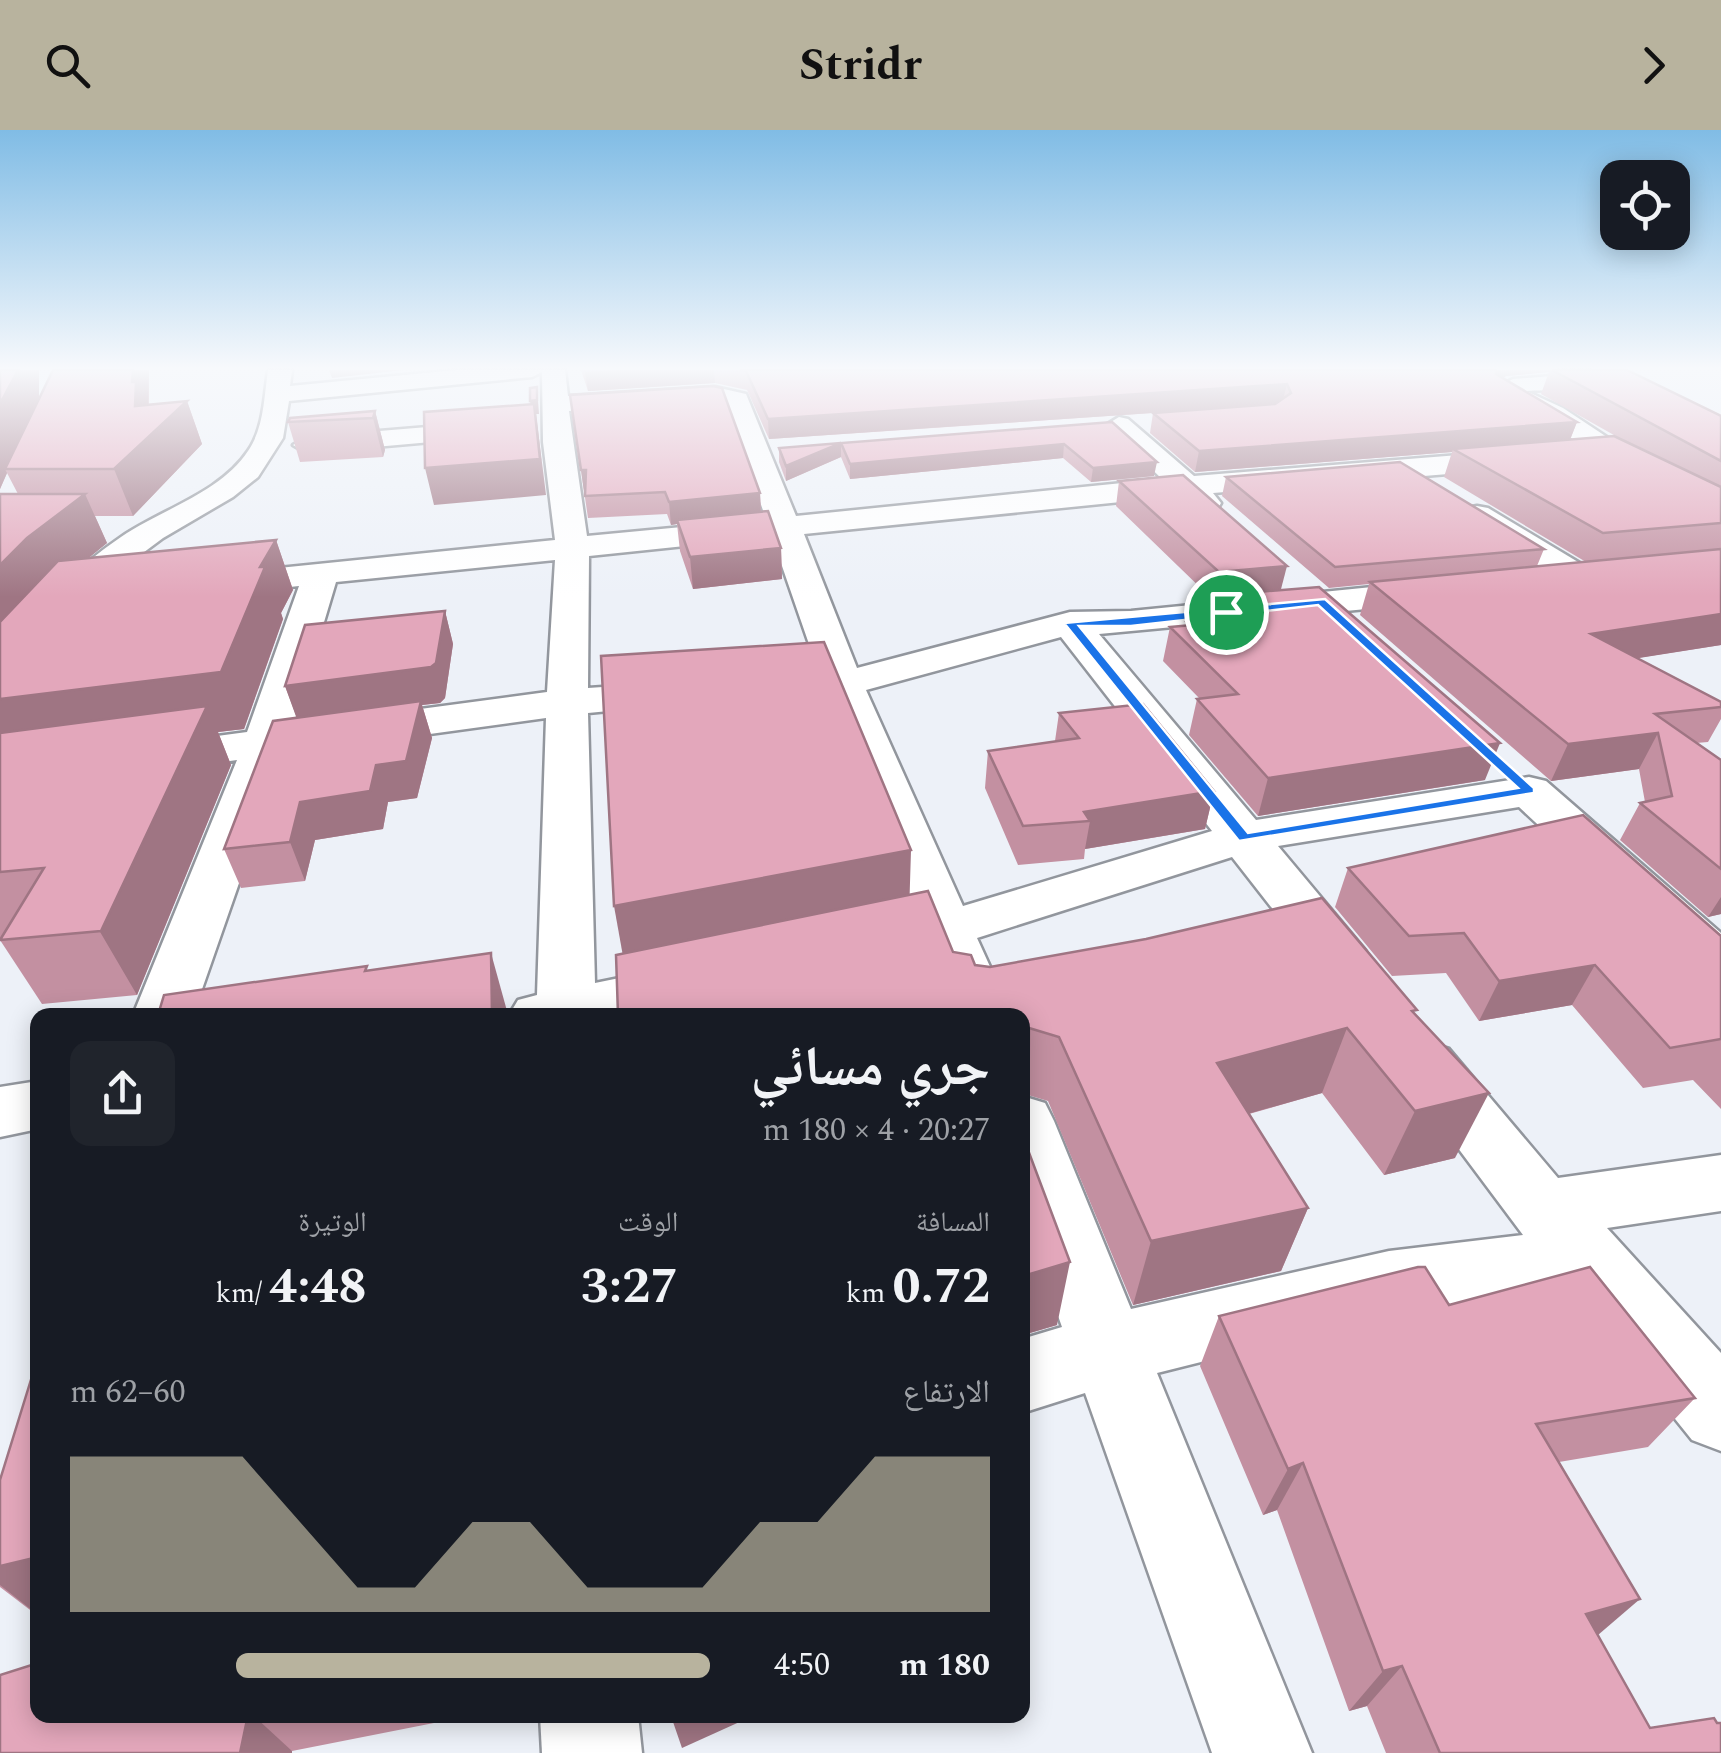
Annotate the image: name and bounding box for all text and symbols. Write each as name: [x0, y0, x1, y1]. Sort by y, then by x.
text: Stridr: [799, 31, 922, 100]
icon: search: [40, 38, 95, 93]
icon: forward: [1626, 38, 1681, 93]
map controls: [1600, 160, 1690, 250]
button: locate: [1600, 160, 1690, 250]
pin: [1184, 570, 1269, 655]
icon: arrive: [1199, 585, 1254, 640]
text: جري مسائي: [751, 1027, 990, 1110]
button: share: [70, 1041, 175, 1146]
text: 20:27 · 4 × 180 m: [762, 1106, 990, 1155]
text: الوتيرة: [299, 1201, 367, 1244]
text: الوقت: [618, 1201, 678, 1244]
text: المسافة: [916, 1201, 990, 1244]
text: 4:48: [269, 1249, 367, 1325]
text: 3:27: [581, 1249, 678, 1325]
text: 0.72: [892, 1249, 990, 1325]
text: /km: [215, 1272, 269, 1315]
text: km: [846, 1272, 892, 1315]
text: 60–62 m: [70, 1368, 186, 1417]
text: الارتفاع: [903, 1368, 990, 1417]
text: 4:50: [774, 1641, 830, 1690]
text: 180 m: [899, 1641, 990, 1690]

